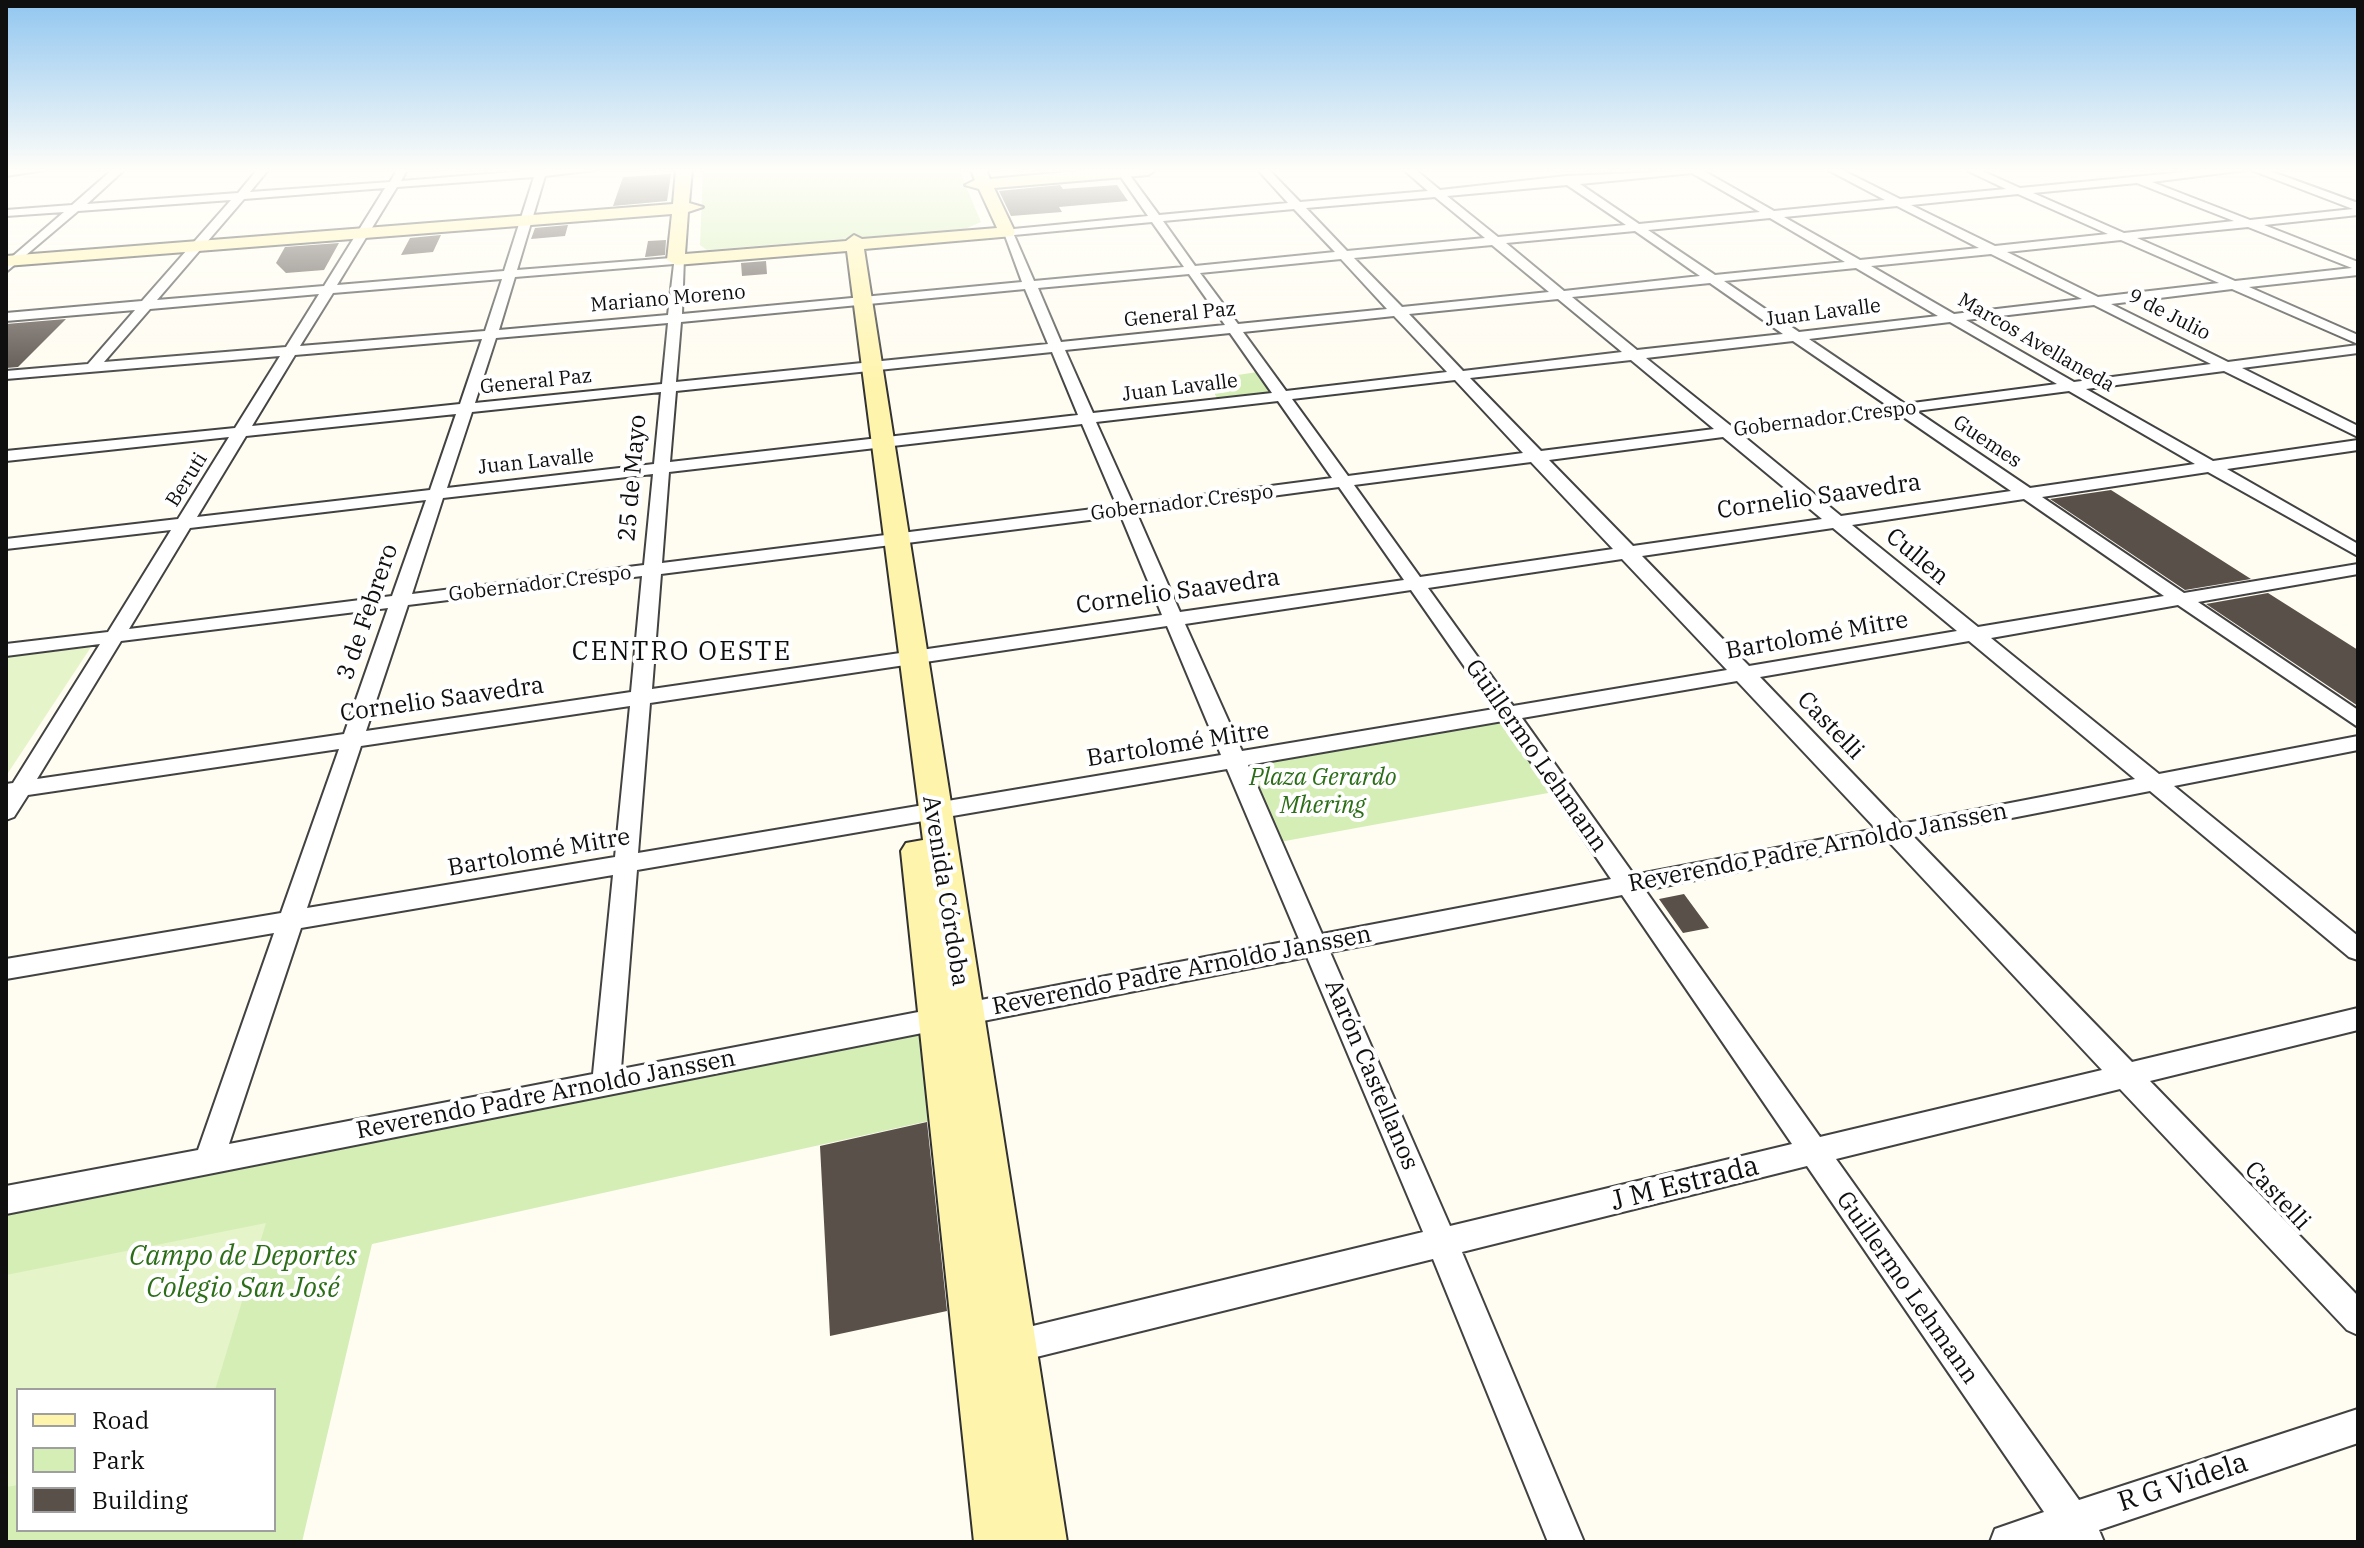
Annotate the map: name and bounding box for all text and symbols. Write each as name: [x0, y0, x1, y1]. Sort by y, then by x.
street label: Mariano Moreno: [590, 280, 746, 318]
street label: 9 de Julio: [2124, 284, 2214, 346]
street label: Marcos Avellaneda: [1953, 288, 2119, 398]
street label: Juan Lavalle: [1764, 294, 1882, 332]
street label: General Paz: [1123, 297, 1237, 333]
street label: General Paz: [479, 364, 593, 400]
street label: Juan Lavalle: [1121, 369, 1239, 407]
street label: Gobernador Crespo: [1732, 396, 1918, 442]
street label: Guemes: [1948, 411, 2026, 473]
street label: 25 de Mayo: [613, 413, 653, 543]
street label: Juan Lavalle: [477, 444, 595, 480]
street label: Beruti: [161, 449, 213, 511]
street label: Cornelio Saavedra: [1715, 468, 1923, 526]
street label: Gobernador Crespo: [1089, 480, 1275, 526]
street label: Cullen: [1880, 522, 1954, 592]
street label: 3 de Febrero: [331, 540, 405, 684]
street label: Gobernador Crespo: [447, 561, 633, 607]
street label: Cornelio Saavedra: [1074, 563, 1282, 621]
street label: Bartolomé Mitre: [1724, 606, 1910, 666]
district label: CENTRO OESTE: [572, 636, 792, 668]
street label: Guillermo Lehmann: [1459, 654, 1613, 858]
street label: Cornelio Saavedra: [338, 671, 546, 729]
street label: Castelli: [1791, 686, 1869, 766]
street label: Bartolomé Mitre: [1085, 716, 1271, 774]
park label: Plaza Gerardo Mhering: [1249, 764, 1397, 820]
street label: Avenida Córdoba: [916, 794, 974, 988]
street label: Reverendo Padre Arnoldo Janssen: [1626, 797, 2010, 899]
street label: Bartolomé Mitre: [446, 823, 632, 883]
street label: Reverendo Padre Arnoldo Janssen: [990, 920, 1374, 1022]
street label: Aarón Castellanos: [1318, 975, 1424, 1175]
street label: Reverendo Padre Arnoldo Janssen: [354, 1044, 738, 1146]
street label: J M Estrada: [1607, 1149, 1763, 1219]
street label: Castelli: [2238, 1156, 2316, 1236]
street label: Guillermo Lehmann: [1830, 1186, 1984, 1390]
park label: Campo de Deportes Colegio San José: [129, 1240, 357, 1306]
legend: [16, 1388, 276, 1532]
text: Road: [92, 1404, 149, 1436]
text: Park: [92, 1444, 144, 1476]
street label: R G Videla: [2114, 1446, 2252, 1520]
text: Building: [92, 1484, 188, 1516]

